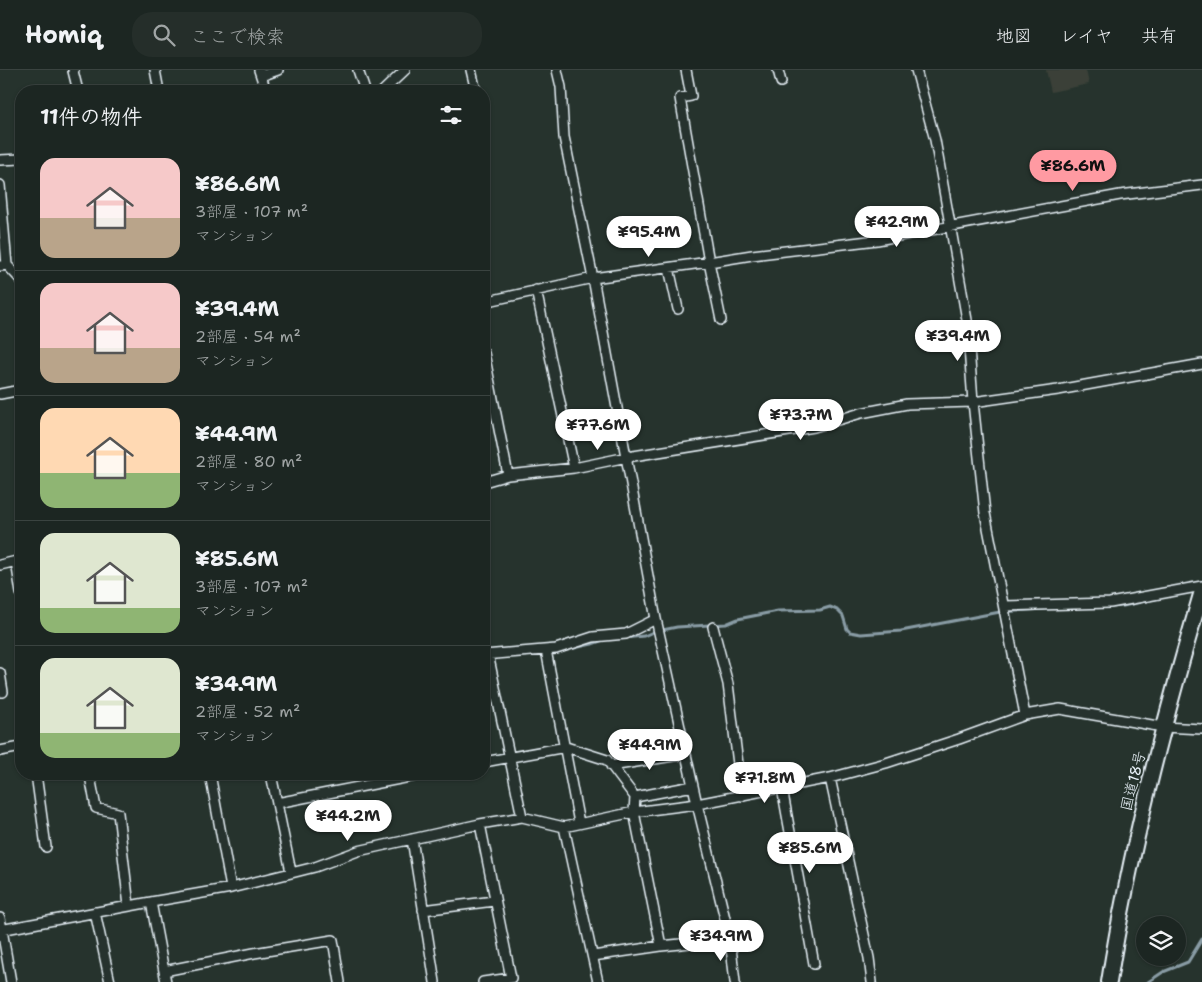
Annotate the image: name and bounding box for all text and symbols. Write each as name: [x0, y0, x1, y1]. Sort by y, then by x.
search box: [132, 12, 482, 57]
text: Homiq: [25, 19, 102, 51]
icon: search: [150, 21, 178, 49]
text: ここで検索: [190, 24, 285, 49]
text: 地図: [996, 24, 1032, 48]
text: レイヤ: [1060, 24, 1113, 48]
text: 共有: [1141, 24, 1177, 48]
icon: filters: [437, 101, 465, 129]
text: 11件の物件: [40, 103, 143, 131]
pin: ¥86.6M: [1032, 150, 1114, 192]
text: ¥86.6M: [1040, 155, 1106, 176]
text: ¥86.6M: [195, 170, 280, 198]
icon: home: [80, 178, 140, 238]
text: 3部屋 · 107 m²: [195, 201, 308, 222]
pin: ¥42.9M: [856, 206, 938, 248]
text: ¥42.9M: [866, 211, 928, 232]
pin: ¥95.4M: [608, 216, 690, 258]
text: ¥95.4M: [617, 221, 681, 242]
text: マンション: [195, 225, 274, 246]
text: ¥39.4M: [195, 295, 279, 323]
icon: home: [80, 303, 140, 363]
pin: ¥39.4M: [917, 320, 999, 362]
text: ¥39.4M: [926, 325, 990, 346]
text: 2部屋 · 54 m²: [195, 326, 301, 347]
text: マンション: [195, 350, 274, 371]
pin: ¥73.7M: [760, 398, 842, 441]
text: ¥73.7M: [770, 404, 832, 425]
pin: ¥77.6M: [557, 408, 639, 451]
text: ¥77.6M: [566, 414, 630, 435]
text: ¥44.9M: [195, 420, 278, 448]
icon: home: [80, 428, 140, 488]
text: 2部屋 · 80 m²: [195, 451, 302, 472]
text: マンション: [195, 475, 274, 496]
text: ¥85.6M: [195, 545, 279, 573]
icon: home: [80, 553, 140, 613]
text: 3部屋 · 107 m²: [195, 576, 308, 597]
text: マンション: [195, 600, 274, 621]
text: ¥34.9M: [195, 670, 277, 698]
icon: home: [80, 678, 140, 738]
text: 2部屋 · 52 m²: [195, 701, 300, 722]
text: マンション: [195, 725, 274, 746]
pin: ¥44.9M: [609, 728, 691, 771]
text: ¥44.9M: [619, 734, 681, 755]
street label: 国道18号: [1116, 749, 1150, 813]
pin: ¥71.8M: [724, 762, 806, 804]
text: ¥71.8M: [735, 767, 795, 788]
pin: ¥44.2M: [307, 800, 389, 842]
text: ¥44.2M: [316, 805, 380, 826]
pin: ¥85.6M: [769, 832, 851, 874]
text: ¥85.6M: [778, 837, 842, 858]
map controls: [1136, 916, 1186, 966]
button: layers: [1136, 916, 1186, 966]
pin: ¥34.9M: [680, 920, 762, 962]
text: ¥34.9M: [690, 925, 752, 946]

